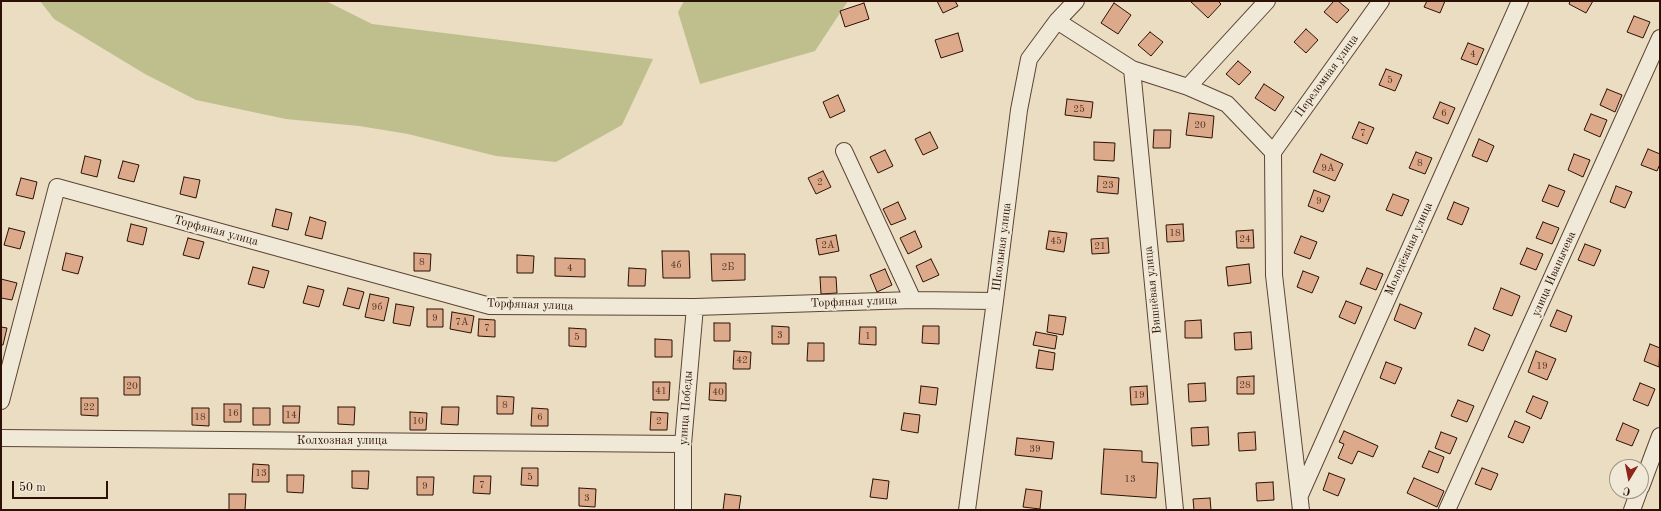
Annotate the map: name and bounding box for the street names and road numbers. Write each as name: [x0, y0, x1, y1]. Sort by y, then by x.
street label: Переломная улица: [1292, 32, 1362, 120]
street label: Молодёжная улица: [1382, 200, 1436, 298]
street label: Школьная улица: [989, 202, 1015, 292]
street label: Торфяная улица: [172, 213, 260, 249]
street label: улица Иванычева: [1529, 229, 1579, 319]
street label: Вишнёвая улица: [1141, 246, 1165, 334]
street label: Торфяная улица: [810, 293, 898, 311]
street label: Торфяная улица: [486, 296, 574, 314]
street label: улица Победы: [676, 370, 696, 446]
street label: Колхозная улица: [297, 434, 387, 448]

